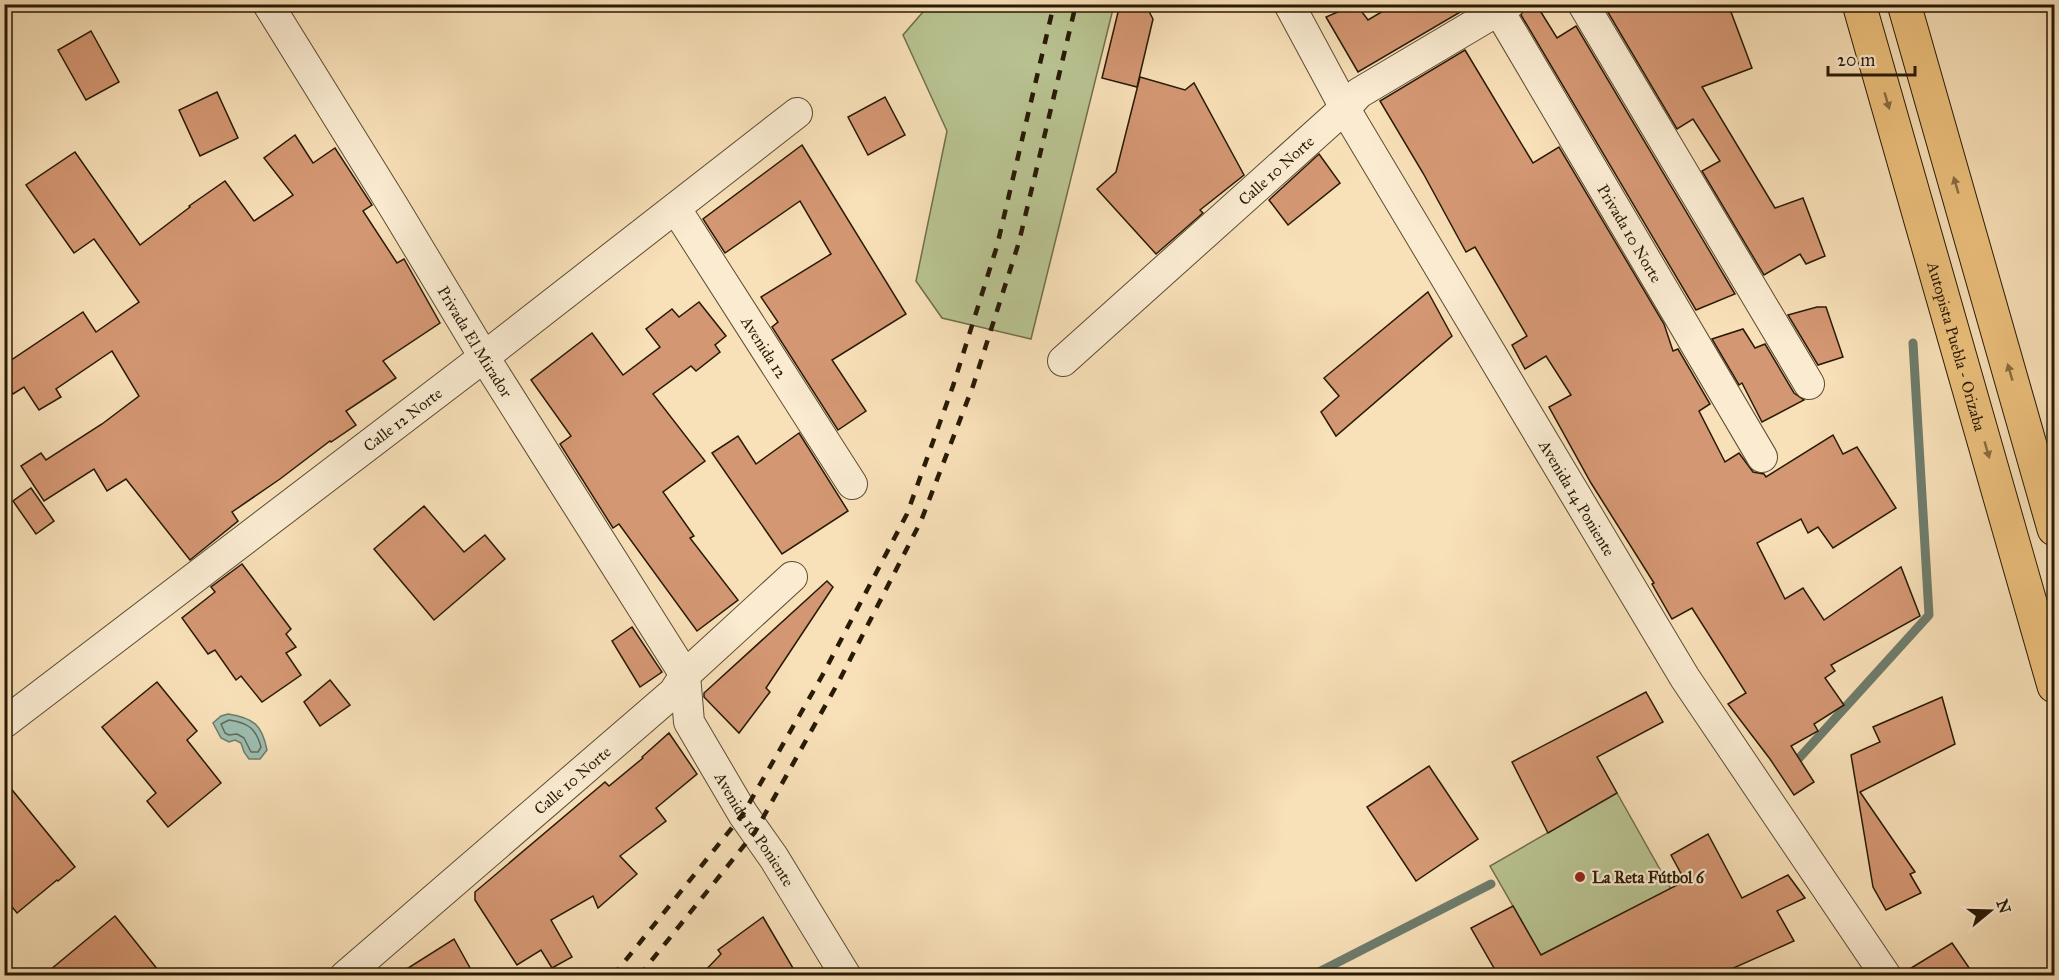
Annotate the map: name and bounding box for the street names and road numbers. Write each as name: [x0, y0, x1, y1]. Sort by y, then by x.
street label: Calle 10 Norte: [1234, 131, 1318, 209]
street label: Privada 10 Norte: [1593, 181, 1666, 286]
street label: Autopista Puebla - Orizaba: [1923, 259, 1990, 433]
street label: Privada El Mirador: [433, 283, 516, 401]
street label: Avenida 12: [737, 312, 791, 382]
street label: Calle 12 Norte: [360, 383, 446, 456]
street label: Avenida 14 Poniente: [1534, 436, 1619, 560]
street label: Calle 10 Norte: [530, 742, 615, 819]
street label: Avenida 10 Poniente: [710, 768, 798, 890]

